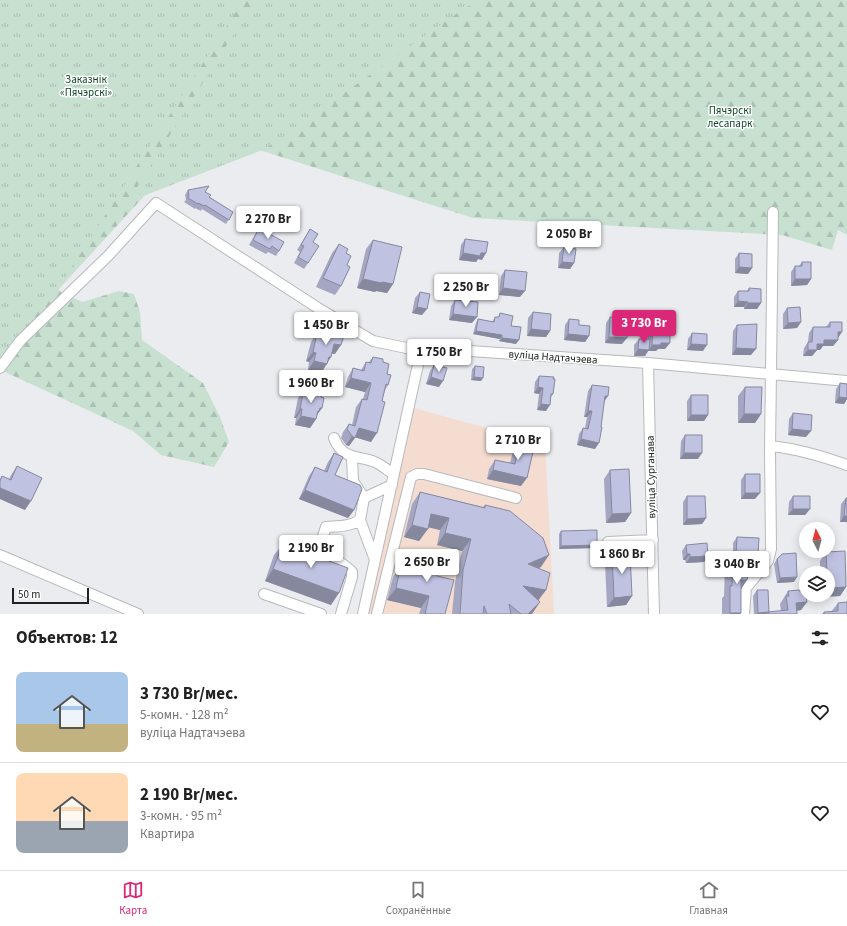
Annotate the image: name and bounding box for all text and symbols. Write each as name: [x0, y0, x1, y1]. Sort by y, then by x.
park label: Заказнік «Пячэрскі»: [60, 72, 112, 100]
park label: Пячэрскі лесапарк: [708, 103, 753, 131]
pin: 2 270 Br: [227, 206, 309, 240]
text: 2 270 Br: [245, 210, 291, 228]
pin: 2 050 Br: [528, 221, 610, 255]
text: 2 050 Br: [546, 225, 592, 243]
pin: 2 250 Br: [425, 274, 507, 308]
text: 2 250 Br: [443, 278, 489, 296]
pin: 3 730 Br: [603, 310, 685, 344]
pin: 1 450 Br: [285, 312, 367, 346]
text: 3 730 Br: [621, 314, 667, 332]
text: 1 450 Br: [303, 316, 349, 334]
pin: 1 750 Br: [398, 339, 480, 373]
text: 1 750 Br: [416, 343, 462, 361]
street label: вуліца Надтачэева: [508, 346, 598, 368]
pin: 1 960 Br: [270, 370, 352, 404]
text: 1 960 Br: [288, 374, 334, 392]
pin: 2 710 Br: [477, 427, 559, 461]
text: 2 710 Br: [495, 431, 541, 449]
street label: вуліца Сурганава: [643, 435, 659, 519]
north arrow: [799, 522, 835, 558]
map controls: [799, 522, 835, 602]
pin: 2 190 Br: [270, 535, 352, 569]
text: 2 190 Br: [288, 539, 334, 557]
pin: 1 860 Br: [581, 541, 663, 575]
text: 1 860 Br: [599, 545, 645, 563]
pin: 2 650 Br: [386, 549, 468, 583]
pin: 3 040 Br: [696, 551, 778, 585]
text: 2 650 Br: [404, 553, 450, 571]
text: 3 040 Br: [714, 555, 760, 573]
button: layers: [799, 566, 835, 602]
scale bar: [12, 586, 89, 605]
text: 50 m: [18, 587, 40, 602]
text: Объектов: 12: [16, 626, 118, 650]
icon: filters: [809, 627, 831, 649]
text: 3 730 Br/мес.: [140, 682, 238, 706]
icon: home: [48, 688, 96, 736]
icon: heart: [809, 701, 831, 723]
text: 5-комн. · 128 m²: [140, 706, 229, 724]
text: вуліца Надтачэева: [140, 724, 245, 742]
text: 2 190 Br/мес.: [140, 783, 238, 807]
icon: home: [48, 789, 96, 837]
icon: heart: [809, 802, 831, 824]
text: 3-комн. · 95 m²: [140, 807, 222, 825]
text: Квартира: [140, 825, 195, 843]
tab: Карта: [119, 879, 147, 918]
tab: Сохранённые: [386, 879, 451, 918]
tab: Главная: [689, 879, 728, 918]

